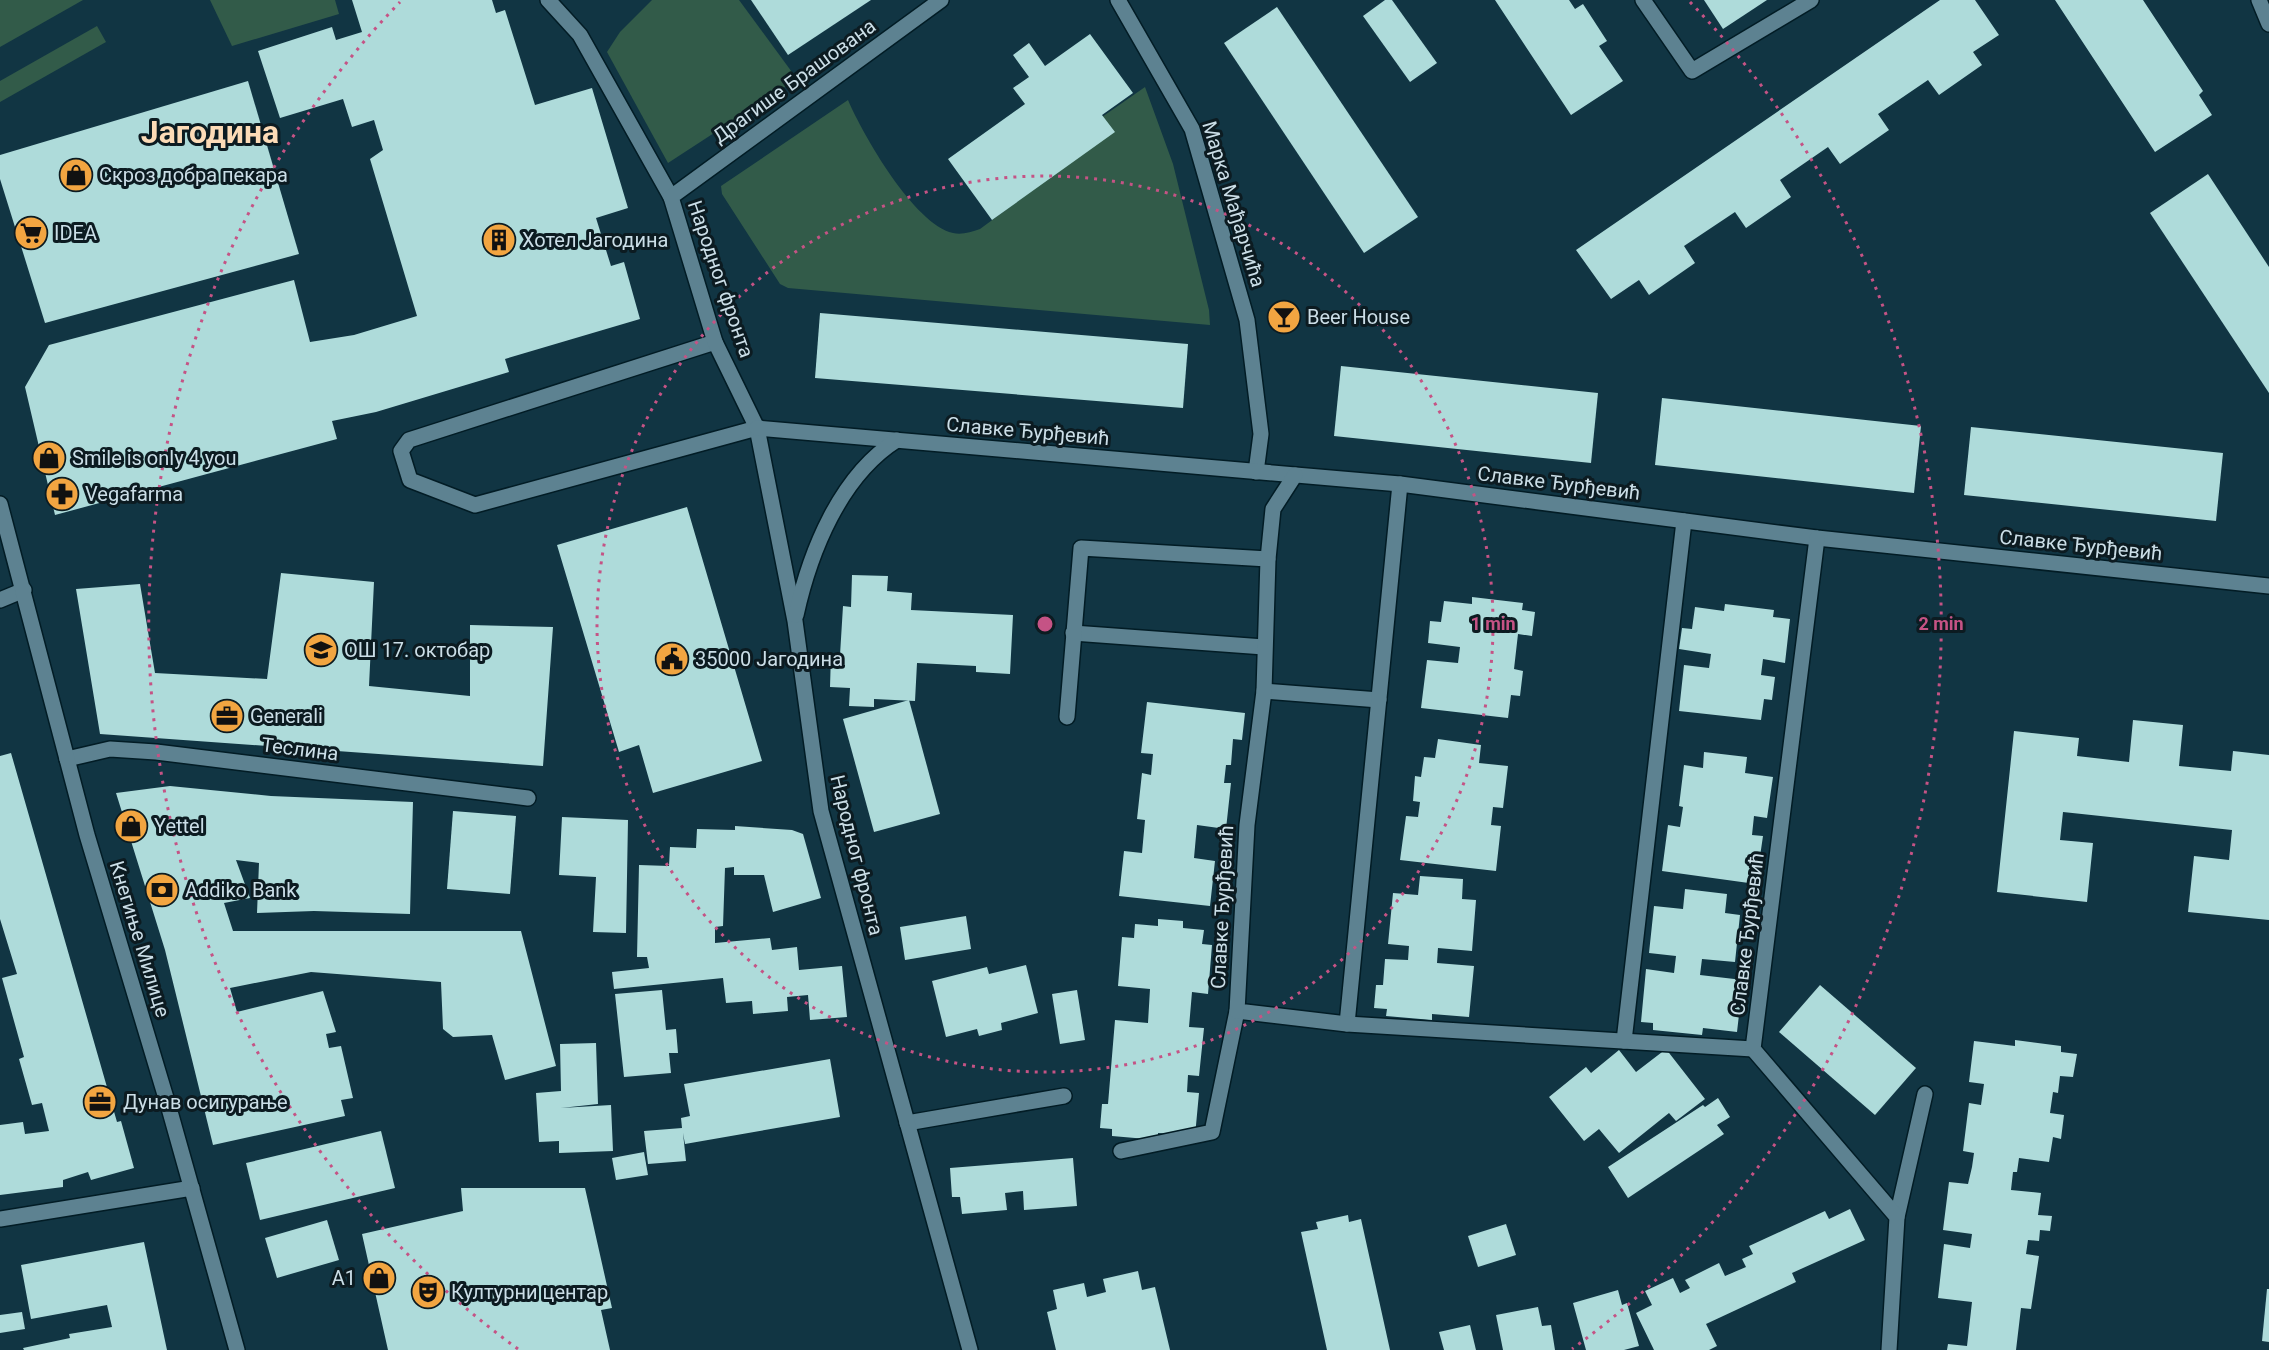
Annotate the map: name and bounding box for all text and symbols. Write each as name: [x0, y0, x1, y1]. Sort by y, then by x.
street label: Драгише Брашована: [708, 14, 880, 148]
district label: Јагодина: [141, 113, 279, 151]
street label: Марка Мађарчића: [1197, 118, 1271, 290]
shop icon: Скроз добра пекара: [58, 157, 94, 193]
place label: Скроз добра пекара: [99, 163, 288, 187]
street label: Народног фронта: [683, 197, 759, 361]
supermarket icon: IDEA: [13, 215, 49, 251]
place label: IDEA: [54, 221, 97, 245]
building icon: Хотел Јагодина: [481, 222, 517, 258]
place label: Хотел Јагодина: [522, 228, 668, 252]
bar icon: Beer House: [1266, 299, 1302, 335]
place label: Beer House: [1307, 305, 1410, 329]
street label: Славке Ђурђевић: [945, 412, 1111, 450]
shop icon: Smile is only 4 you: [31, 440, 67, 476]
place label: Smile is only 4 you: [72, 446, 237, 470]
street label: Славке Ђурђевић: [1476, 461, 1642, 505]
pharmacy icon: Vegafarma: [44, 476, 80, 512]
place label: Vegafarma: [85, 482, 183, 506]
street label: Славке Ђурђевић: [1998, 524, 2164, 566]
text: 1 min: [1470, 613, 1516, 634]
text: 2 min: [1918, 613, 1964, 634]
centre of rings: [1035, 614, 1055, 634]
school or university icon: ОШ 17. октобар: [303, 632, 339, 668]
place label: ОШ 17. октобар: [344, 638, 490, 662]
public building icon: 35000 Јагодина: [654, 641, 690, 677]
place label: 35000 Јагодина: [695, 647, 843, 671]
office icon: Generali: [209, 698, 245, 734]
place label: Generali: [250, 704, 323, 728]
street label: Теслина: [260, 732, 340, 766]
street label: Народног фронта: [825, 772, 889, 938]
shop icon: Yettel: [113, 808, 149, 844]
place label: Yettel: [154, 814, 205, 838]
street label: Славке Ђурђевић: [1206, 824, 1238, 990]
street label: Славке Ђурђевић: [1725, 851, 1769, 1017]
street label: Кнегиње Милице: [105, 858, 175, 1020]
bank icon: Addiko Bank: [144, 872, 180, 908]
place label: Addiko Bank: [185, 878, 297, 902]
office icon: Дунав осигурање: [82, 1084, 118, 1120]
place label: Дунав осигурање: [123, 1090, 288, 1114]
shop icon: A1: [361, 1260, 397, 1296]
place label: A1: [332, 1266, 356, 1290]
theatre icon: Културни центар: [410, 1274, 446, 1310]
place label: Културни центар: [451, 1280, 608, 1304]

